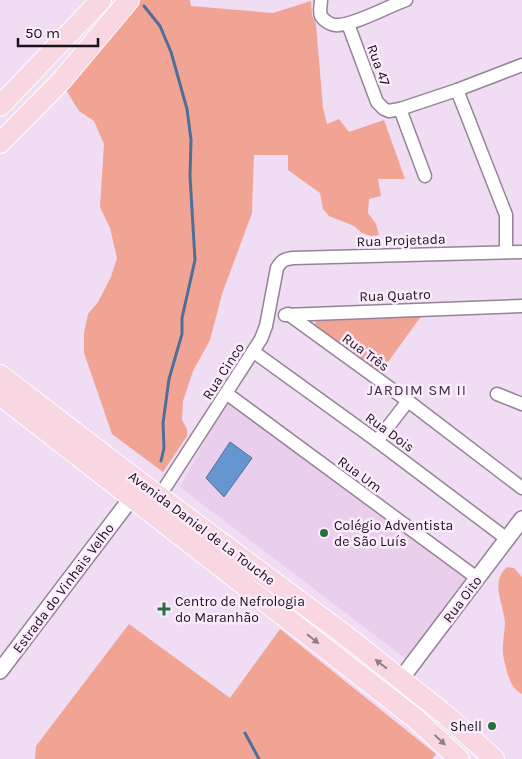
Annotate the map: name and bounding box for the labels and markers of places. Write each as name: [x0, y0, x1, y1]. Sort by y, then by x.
place label: Colégio Adventista de São Luís: [334, 517, 453, 550]
marker: Colégio Adventista de São Luís: [318, 527, 330, 539]
place label: Centro de Nefrologia do Maranhão: [175, 593, 305, 626]
marker: Centro de Nefrologia do Maranhão: [157, 602, 171, 616]
place label: Shell: [450, 718, 482, 735]
marker: Shell: [486, 720, 498, 732]

